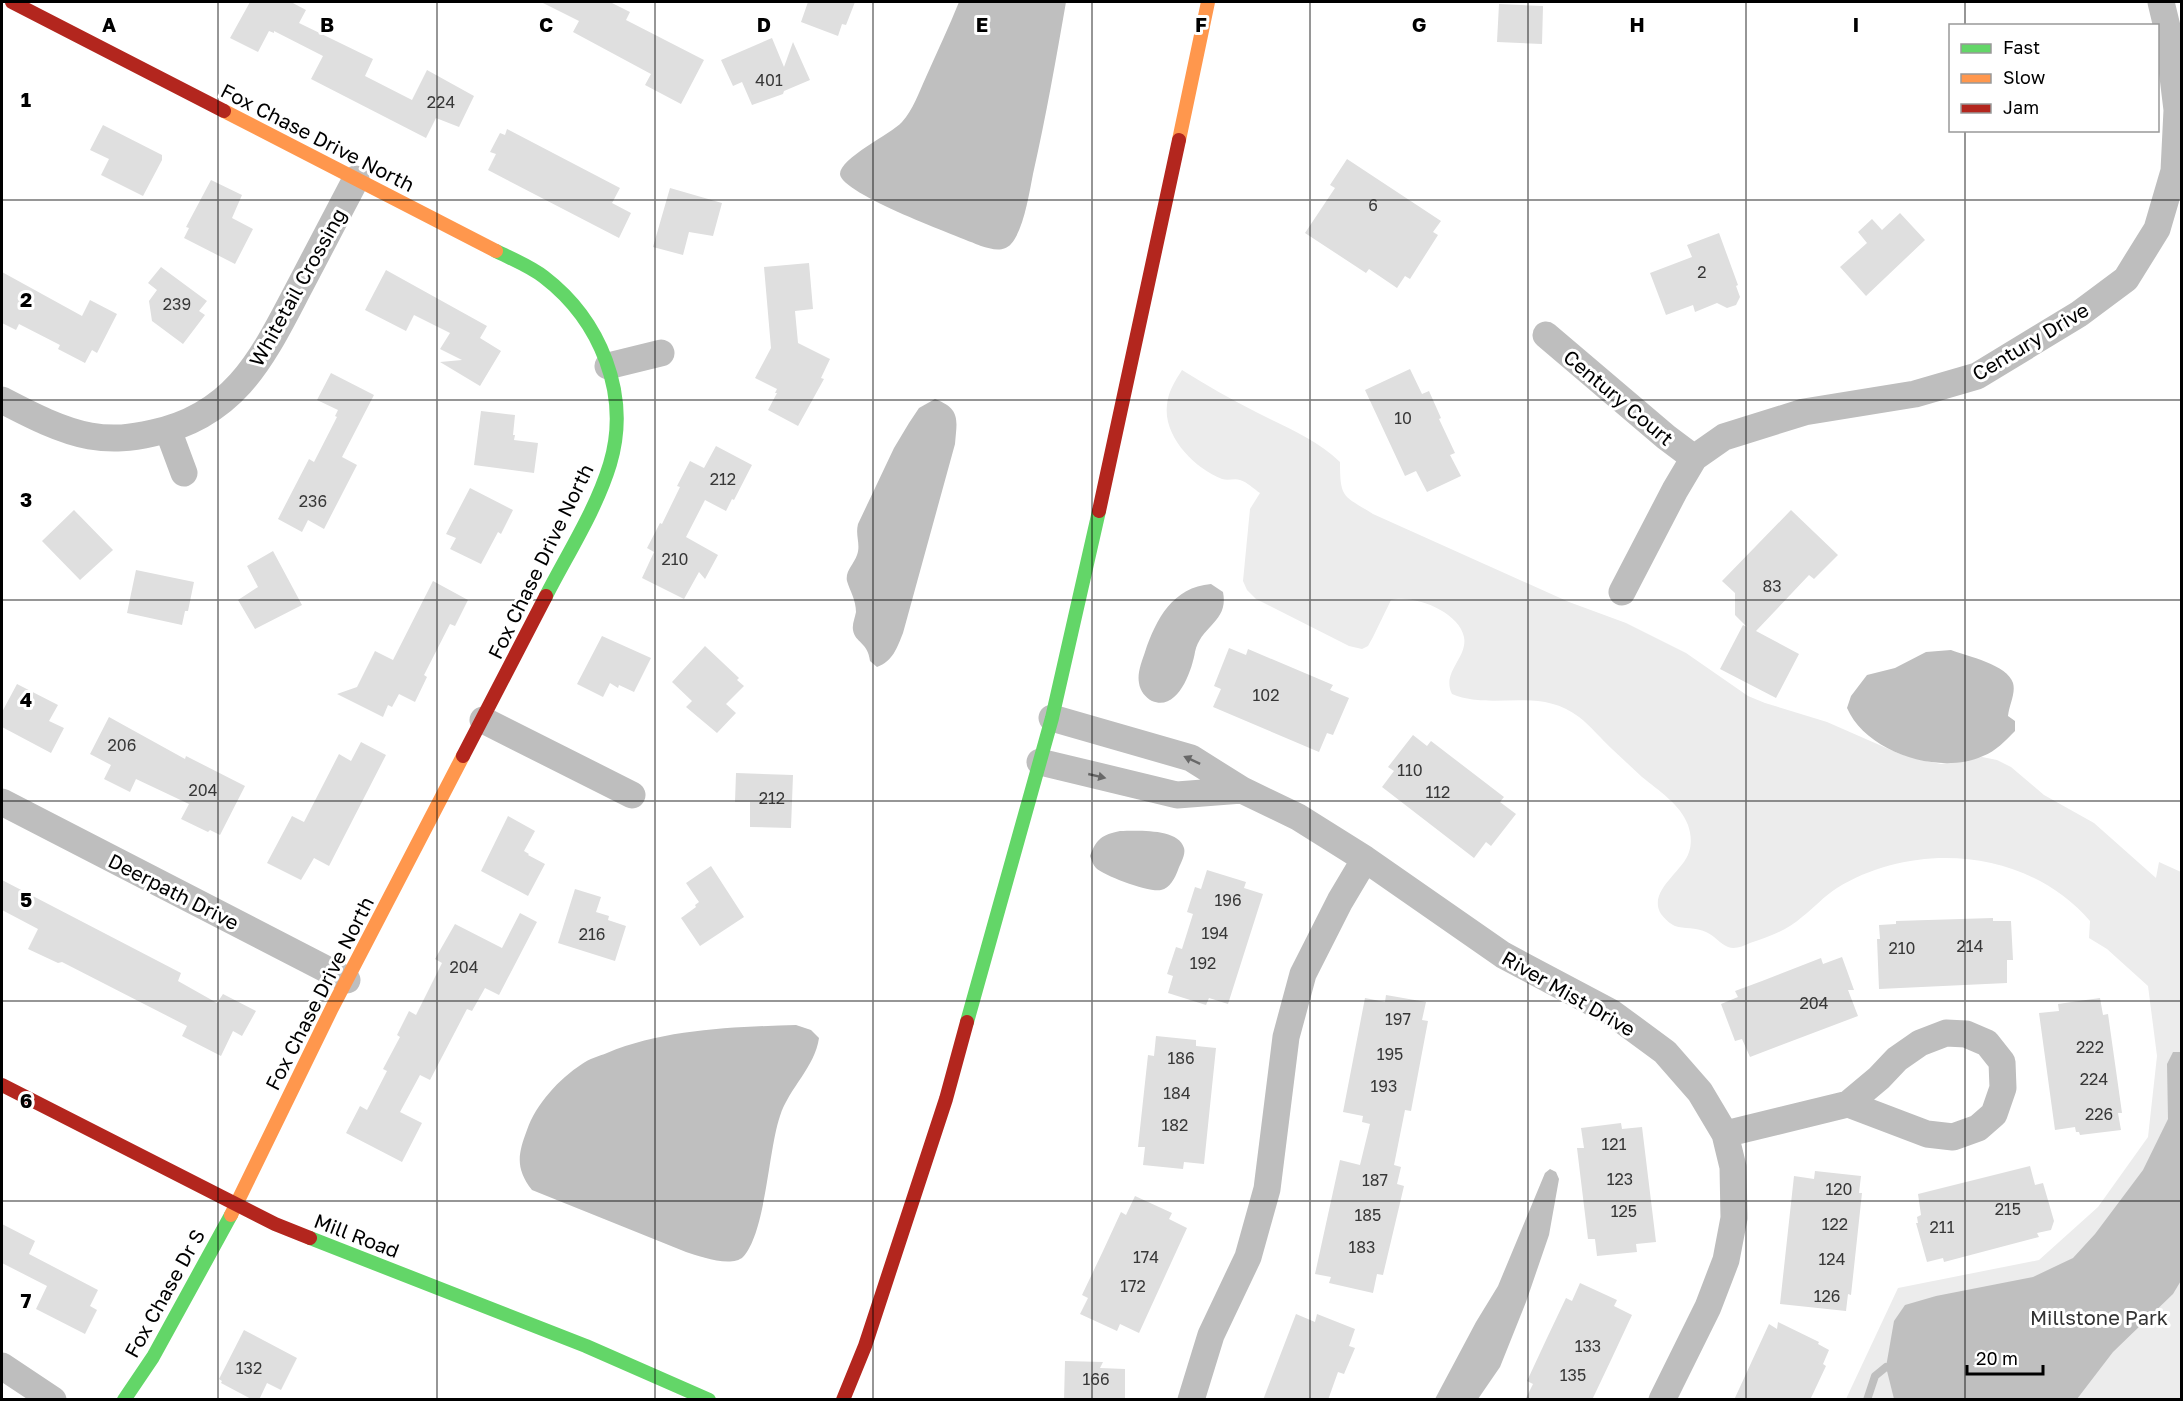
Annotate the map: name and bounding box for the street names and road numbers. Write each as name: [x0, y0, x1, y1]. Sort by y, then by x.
street label: Fox Chase Drive North: [217, 78, 419, 196]
street label: Whitetail Crossing: [244, 204, 350, 370]
street label: Century Drive: [1967, 297, 2093, 385]
street label: Century Court: [1559, 344, 1679, 450]
street label: Fox Chase Drive North: [482, 460, 598, 662]
street label: Deerpath Drive: [105, 848, 243, 934]
street label: Fox Chase Drive North: [260, 892, 378, 1094]
street label: River Mist Drive: [1498, 945, 1640, 1041]
street label: Mill Road: [311, 1208, 403, 1262]
street label: Fox Chase Dr S: [119, 1225, 209, 1361]

